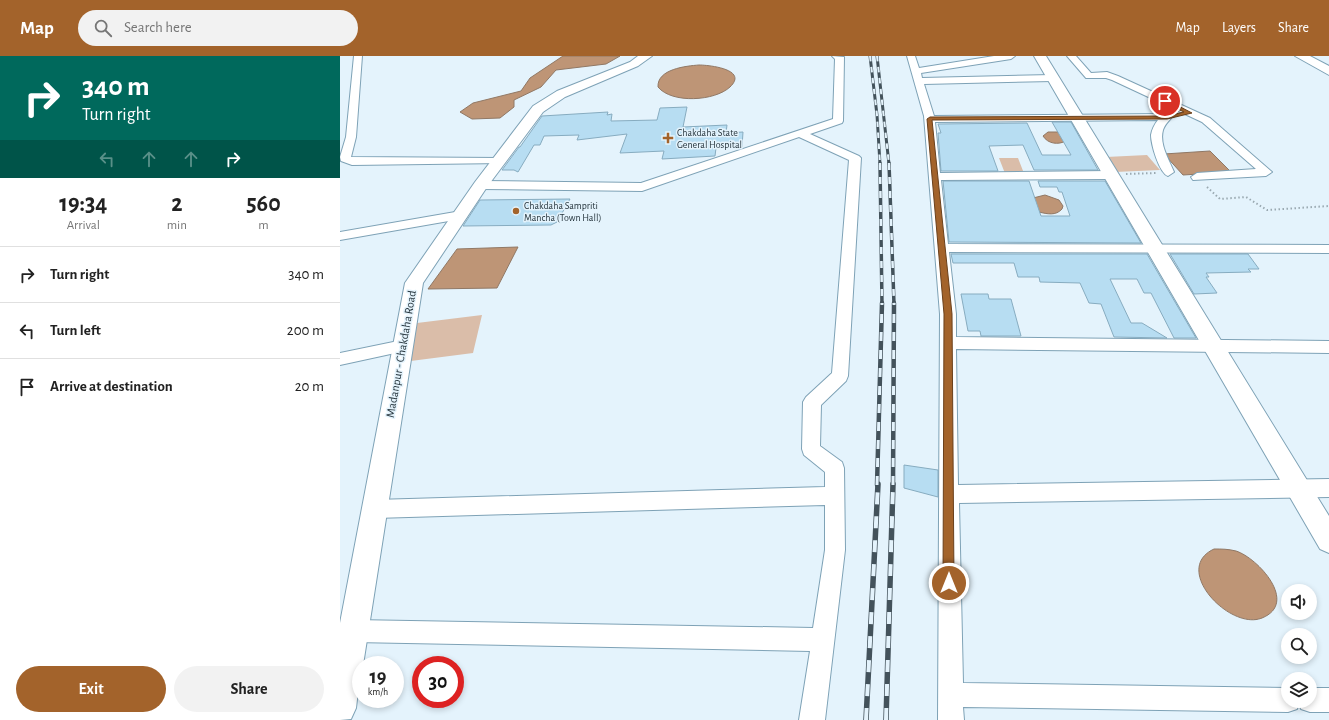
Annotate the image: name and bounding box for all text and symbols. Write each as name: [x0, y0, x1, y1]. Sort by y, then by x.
search box: [78, 10, 358, 46]
icon: search: [92, 17, 114, 39]
text: Map: [20, 19, 54, 38]
text: Search here: [124, 20, 192, 35]
text: Map: [1175, 21, 1200, 35]
text: Layers: [1222, 21, 1256, 35]
text: Share: [1278, 21, 1309, 35]
icon: right: [16, 72, 68, 124]
text: 340 m: [82, 73, 150, 101]
pin: [1148, 84, 1182, 118]
icon: arrive: [1154, 90, 1176, 112]
text: Turn right: [82, 106, 151, 124]
place label: Chakdaha State General Hospital: [677, 128, 742, 150]
marker: Chakdaha State General Hospital: [662, 132, 674, 144]
icon: left: [96, 148, 118, 170]
icon: ahead: [138, 148, 160, 170]
icon: ahead: [180, 148, 202, 170]
icon: right: [222, 148, 244, 170]
text: 19:34: [59, 192, 107, 216]
text: 2: [171, 192, 182, 216]
text: 560: [246, 192, 281, 216]
place label: Chakdaha Sampriti Mancha (Town Hall): [524, 201, 602, 223]
marker: Chakdaha Sampriti Mancha (Town Hall): [511, 206, 521, 216]
text: Arrival: [67, 219, 100, 232]
text: min: [167, 219, 187, 232]
text: m: [258, 219, 269, 232]
icon: right: [16, 264, 38, 286]
text: Turn right: [50, 267, 109, 282]
text: 340 m: [288, 267, 324, 282]
street label: Madanpur - Chakdaha Road: [384, 289, 418, 419]
icon: left: [16, 320, 38, 342]
text: Turn left: [50, 323, 101, 338]
text: 200 m: [287, 323, 324, 338]
icon: arrive: [16, 376, 38, 398]
text: Arrive at destination: [50, 379, 173, 394]
text: 20 m: [295, 379, 324, 394]
position arrow: [928, 562, 970, 604]
map controls: [1281, 584, 1317, 708]
button: sound: [1281, 584, 1317, 620]
button: search: [1281, 628, 1317, 664]
speed limit sign: 30: [412, 656, 464, 708]
button: Exit: [16, 666, 166, 712]
button: Share: [174, 666, 324, 712]
text: 19: [370, 667, 386, 687]
button: layers: [1281, 672, 1317, 708]
text: km/h: [368, 687, 388, 697]

